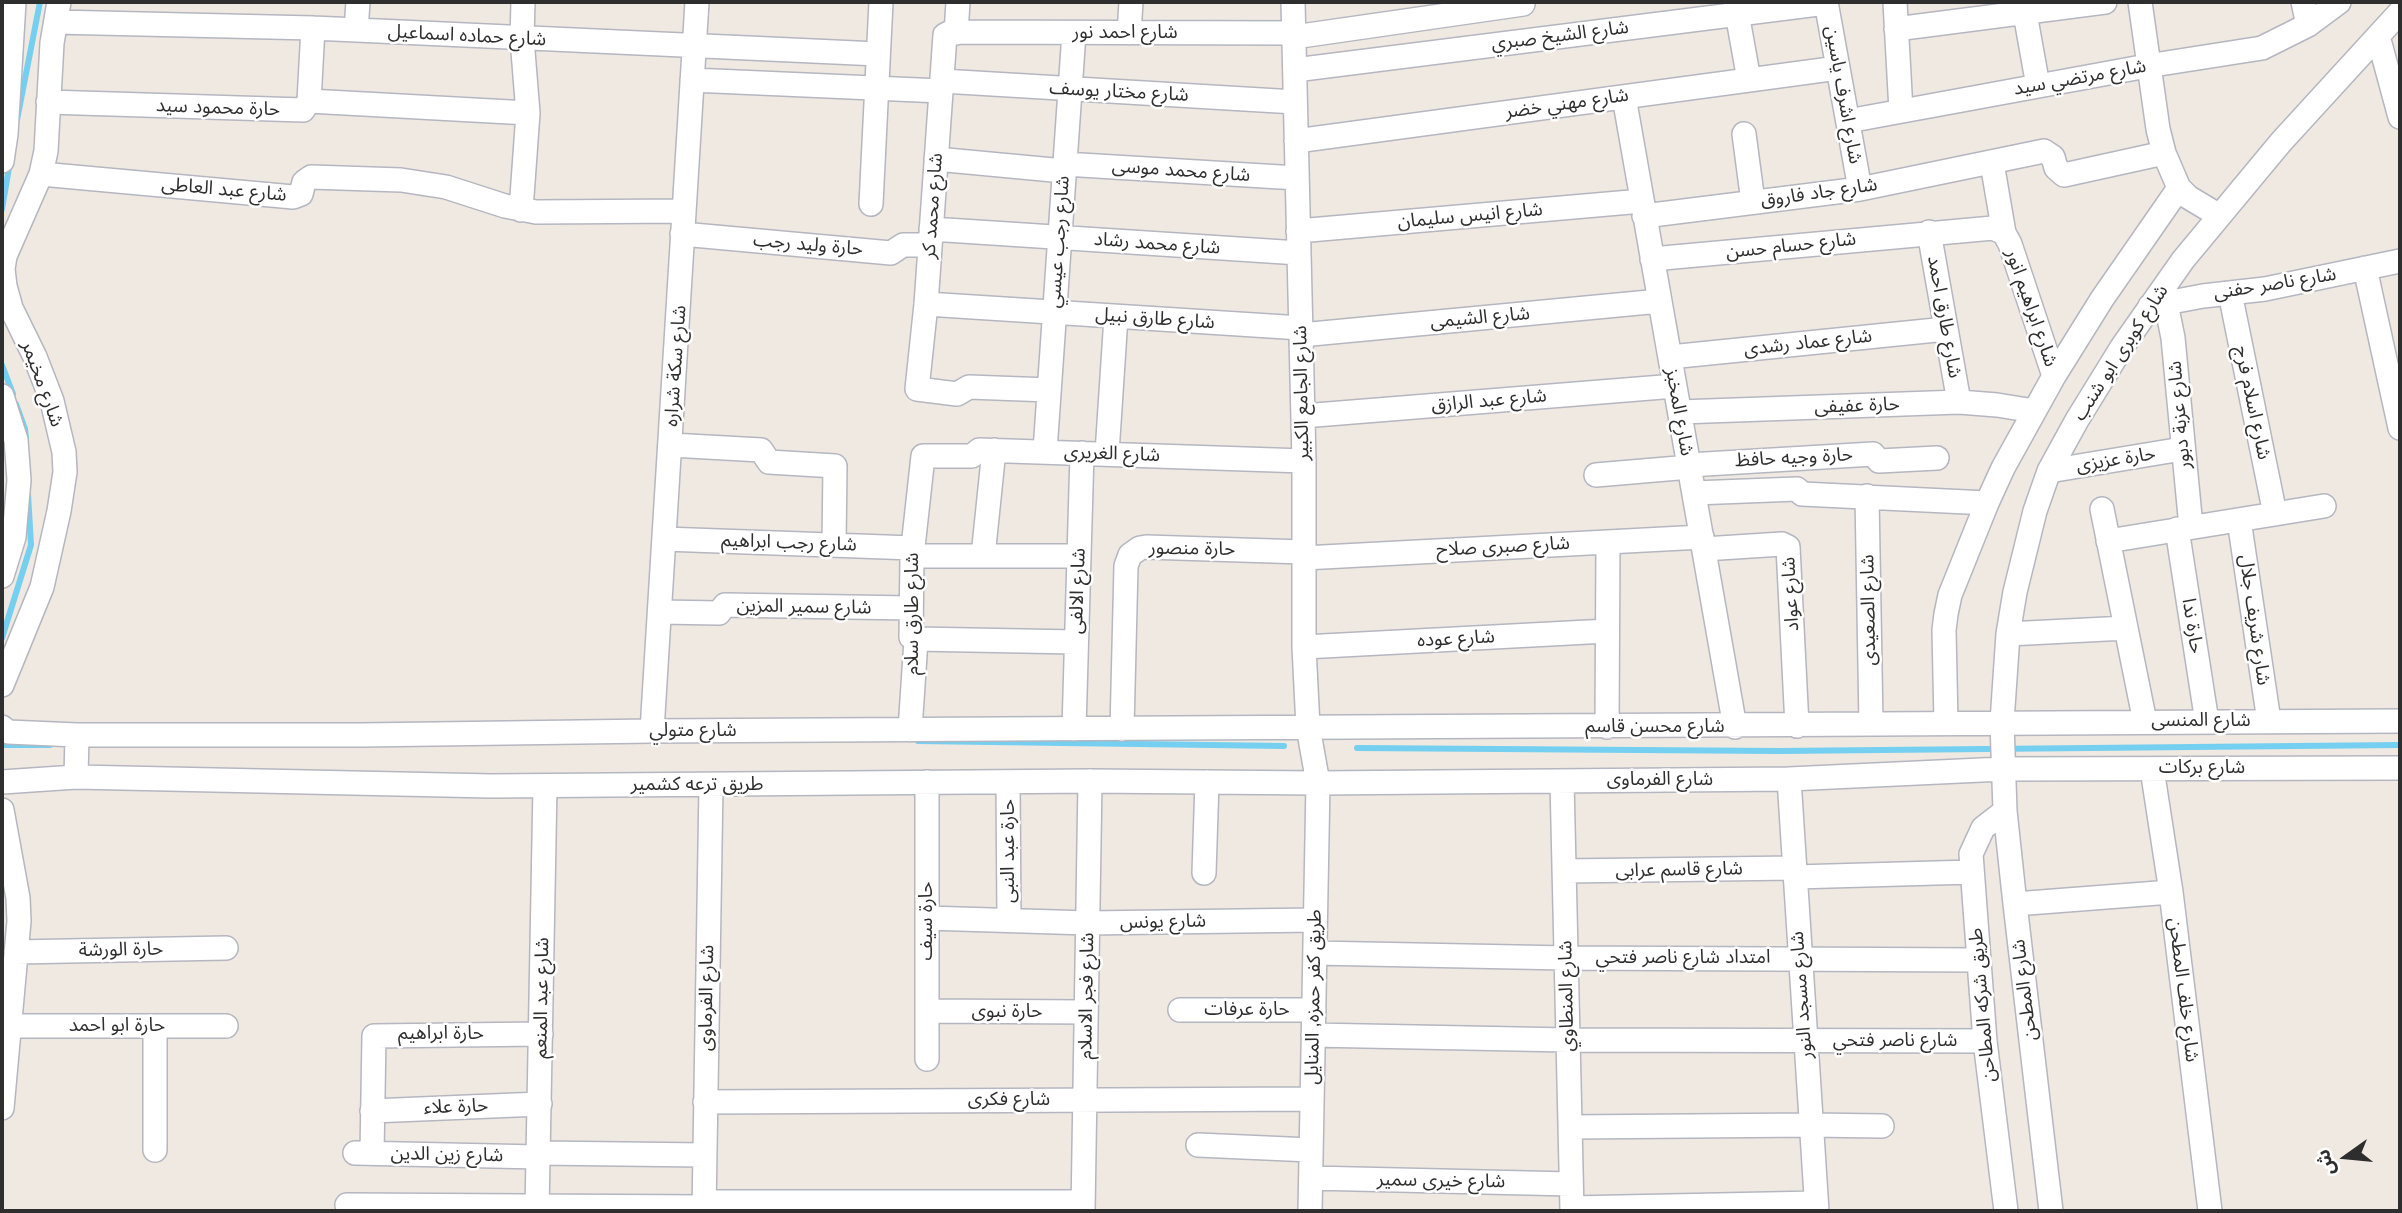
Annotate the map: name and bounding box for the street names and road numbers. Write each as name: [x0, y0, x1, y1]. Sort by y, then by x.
street label: شارع الشيخ صبري: [1490, 16, 1630, 56]
street label: شارع حماده اسماعيل: [387, 20, 547, 52]
street label: شارع احمد نور: [1072, 22, 1178, 44]
street label: شارع اشرف ياسين: [1820, 24, 1866, 166]
street label: شارع مرتضي سيد: [2012, 55, 2148, 101]
street label: شارع مختار يوسف: [1049, 77, 1189, 107]
street label: شارع مهني خضر: [1504, 84, 1630, 124]
street label: حارة محمود سيد: [155, 94, 281, 122]
street label: شارع محمد كر: [918, 152, 948, 260]
street label: شارع محمد موسى: [1111, 155, 1251, 187]
street label: شارع عبد العاطى: [160, 173, 288, 207]
street label: شارع جاد فاروق: [1759, 174, 1879, 212]
street label: شارع رجب عيسي: [1043, 175, 1075, 309]
street label: شارع انيس سليمان: [1396, 198, 1544, 234]
street label: شارع محمد رشاد: [1093, 228, 1221, 260]
street label: شارع حسام حسن: [1725, 228, 1857, 264]
street label: حارة وليد رجب: [752, 229, 864, 261]
street label: شارع ابراهيم انور: [2000, 246, 2062, 370]
street label: شارع طارق احمد: [1922, 254, 1966, 380]
street label: شارع ناصر حفنى: [2212, 263, 2338, 305]
street label: شارع كوبرى ابو شنب: [2069, 281, 2173, 425]
street label: شارع الشيمى: [1429, 302, 1531, 334]
street label: شارع طارق نبيل: [1095, 303, 1215, 335]
street label: شارع سكة شراره: [660, 304, 692, 428]
street label: شارع الجامع الكبير: [1289, 325, 1315, 461]
street label: شارع عماد رشدى: [1743, 325, 1873, 361]
street label: شارع مخيمر: [16, 338, 68, 430]
street label: شارع اسلام فرج: [2229, 344, 2275, 462]
street label: شارع عزبة دبور: [2164, 360, 2196, 470]
street label: شارع المخبز: [1660, 366, 1698, 458]
street label: شارع عبد الرازق: [1430, 385, 1548, 417]
street label: حارة عفيفى: [1814, 393, 1900, 419]
street label: شارع الغريرى: [1063, 441, 1161, 467]
street label: حارة عزيزى: [2075, 442, 2157, 478]
street label: حارة وجيه حافظ: [1734, 444, 1854, 472]
street label: شارع رجب ابراهيم: [721, 529, 857, 557]
street label: شارع صبرى صلاح: [1436, 532, 1570, 562]
street label: حارة منصور: [1149, 537, 1235, 561]
street label: شارع الالفى: [1065, 548, 1091, 634]
street label: شارع طارق سلام: [902, 553, 924, 675]
street label: شارع شريف جلال: [2234, 553, 2274, 687]
street label: شارع الصعيدى: [1857, 554, 1881, 666]
street label: شارع عواد: [1778, 556, 1804, 632]
street label: شارع سمير المزين: [736, 594, 872, 620]
street label: حارة ندا: [2176, 597, 2208, 655]
street label: شارع عوده: [1417, 626, 1495, 652]
street label: شارع المنسى: [2151, 710, 2251, 732]
street label: شارع محسن قاسم: [1585, 716, 1725, 738]
street label: شارع متولي: [649, 720, 737, 742]
street label: شارع بركات: [2159, 757, 2245, 779]
street label: شارع الفرماوى: [1607, 769, 1713, 791]
street label: طريق ترعه كشمير: [631, 774, 763, 796]
street label: حارة عبد النبى: [998, 799, 1020, 903]
street label: شارع قاسم عرابى: [1615, 857, 1743, 883]
street label: حارة سيف: [916, 882, 938, 960]
street label: طريق كفر حمزه, المنايل: [1301, 909, 1327, 1085]
street label: شارع يونس: [1120, 910, 1206, 934]
street label: شارع خلف المطحن: [2163, 917, 2203, 1063]
street label: طريق شركه المطاحن: [1965, 927, 2001, 1083]
street label: شارع مسجد النور: [1786, 930, 1818, 1060]
street label: شارع فجر الاسلام: [1074, 932, 1100, 1060]
street label: شارع عبد المنعم: [530, 937, 554, 1059]
street label: حارة الورشة: [78, 938, 164, 962]
street label: شارع المطحن: [2007, 938, 2043, 1042]
street label: شارع المنطاوي: [1555, 940, 1579, 1052]
street label: شارع الفرماوى: [695, 945, 719, 1051]
street label: امتداد شارع ناصر فتحي: [1595, 947, 1771, 969]
street label: حارة عرفات: [1204, 999, 1290, 1021]
street label: حارة نبوى: [972, 1001, 1042, 1023]
street label: حارة ابو احمد: [69, 1015, 165, 1037]
street label: حارة ابراهيم: [398, 1023, 484, 1045]
street label: شارع ناصر فتحي: [1833, 1030, 1957, 1052]
street label: شارع فكرى: [968, 1089, 1050, 1111]
street label: حارة علاء: [423, 1094, 489, 1120]
street label: شارع زين الدين: [390, 1143, 504, 1167]
street label: شارع خيرى سمير: [1377, 1168, 1505, 1194]

